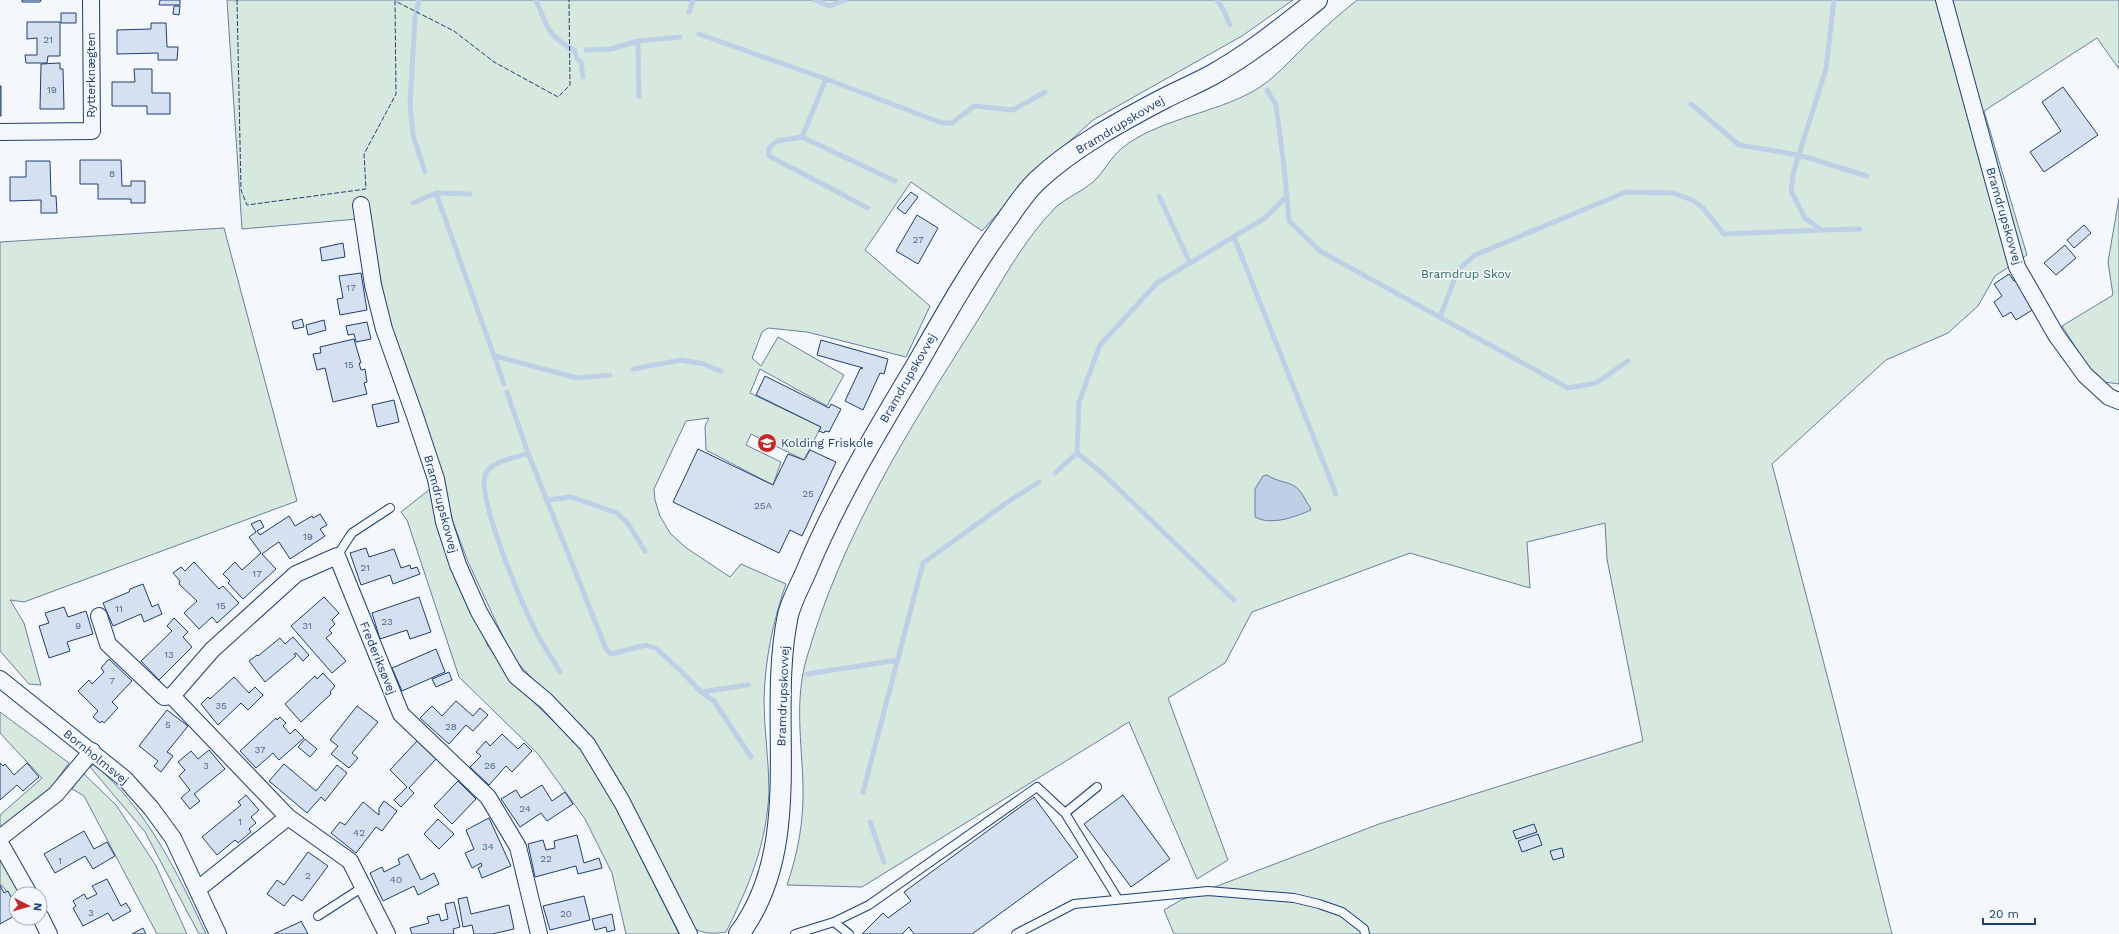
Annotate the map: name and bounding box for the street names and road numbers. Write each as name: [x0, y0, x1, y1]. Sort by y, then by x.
street label: Rytterknægten: [84, 32, 98, 118]
street label: Bramdrupskovvej: [1073, 93, 1167, 157]
street label: Bramdrupskovvej: [1983, 166, 2025, 266]
street label: Bramdrupskovvej: [877, 331, 939, 425]
street label: Bramdrupskovvej: [421, 453, 461, 555]
street label: Frederiksøvej: [357, 619, 399, 697]
street label: Bramdrupskovvej: [774, 645, 792, 747]
street label: Bornholmsvej: [61, 727, 131, 787]

